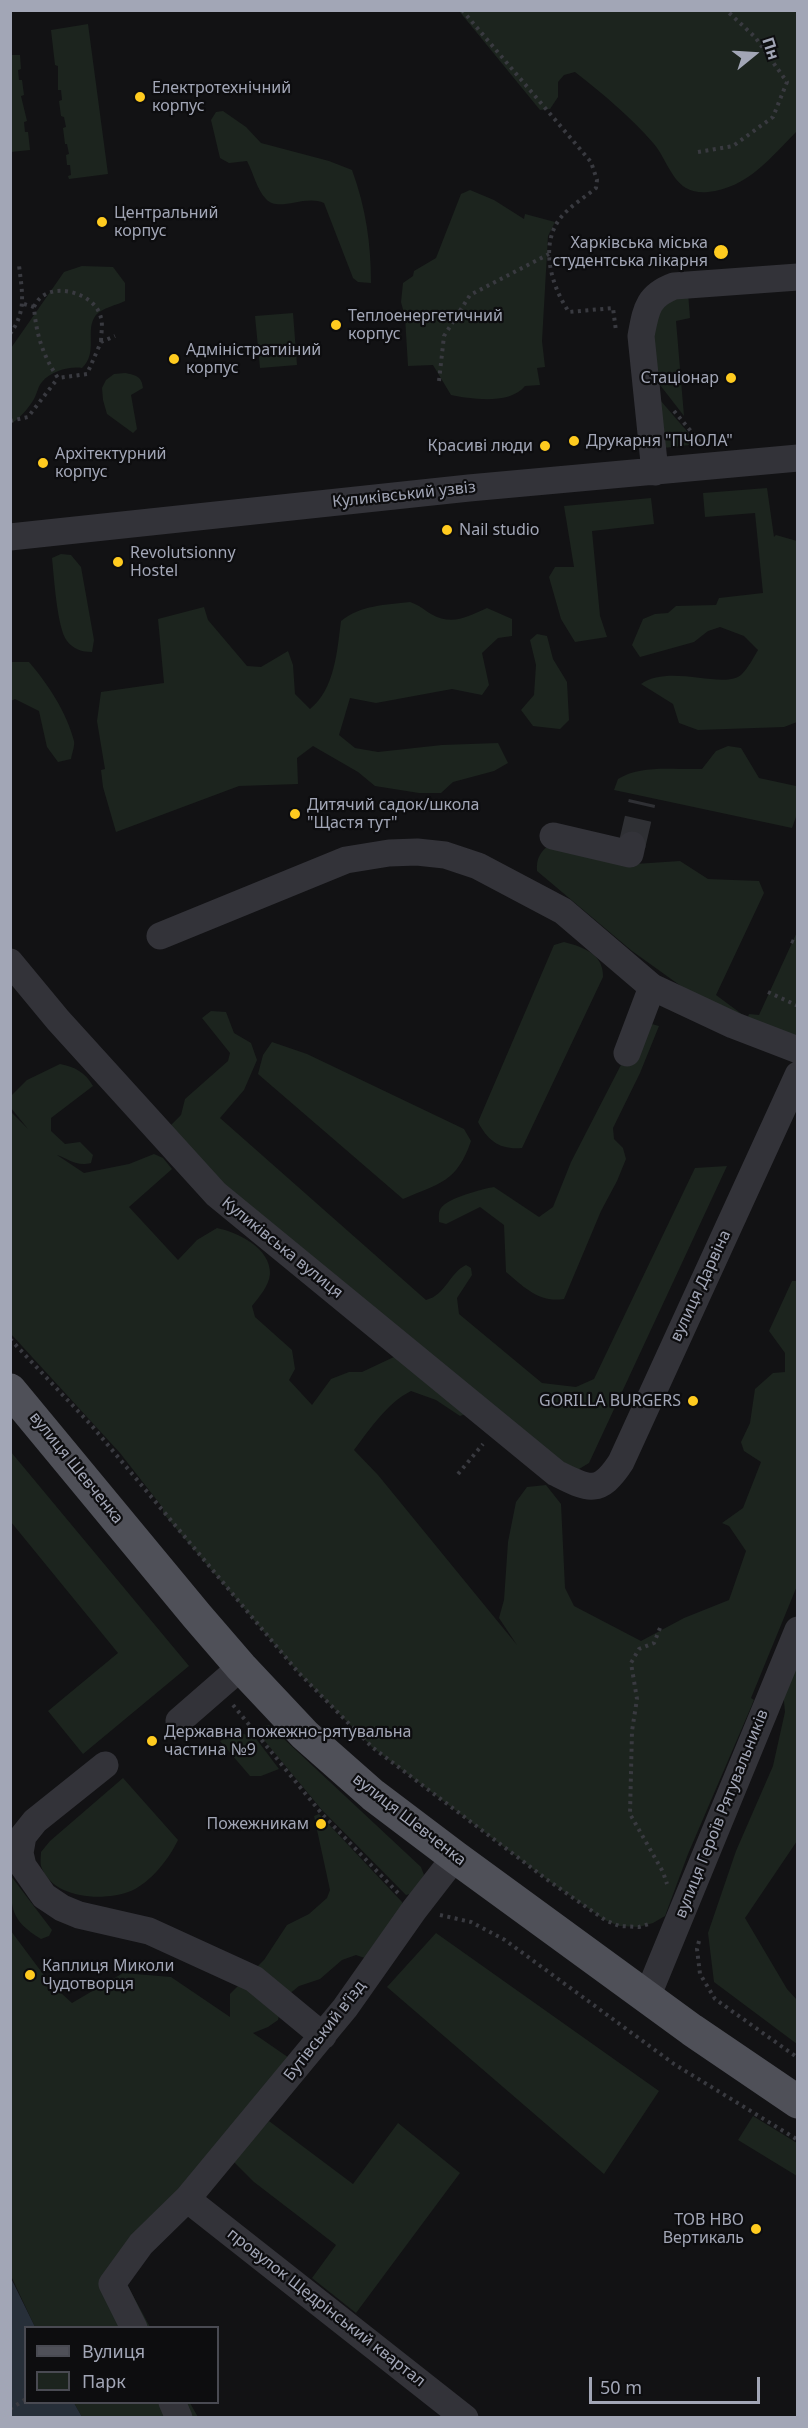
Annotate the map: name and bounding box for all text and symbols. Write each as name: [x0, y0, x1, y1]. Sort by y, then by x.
north arrow: [724, 24, 784, 84]
text: Пн: [757, 34, 785, 63]
place label: Електротехнічний корпус: [152, 78, 291, 116]
marker: Електротехнічний корпус: [133, 90, 147, 104]
place label: Центральний корпус: [114, 203, 218, 241]
marker: Центральний корпус: [95, 215, 109, 229]
place label: Харківська міська студентська лікарня: [552, 233, 708, 271]
marker: Харківська міська студентська лікарня: [712, 243, 730, 261]
place label: Теплоенергетичний корпус: [348, 306, 503, 344]
marker: Теплоенергетичний корпус: [329, 318, 343, 332]
place label: Адміністратиіний корпус: [186, 340, 321, 378]
marker: Адміністратиіний корпус: [167, 352, 181, 366]
place label: Стаціонар: [641, 368, 719, 388]
marker: Стаціонар: [724, 371, 738, 385]
place label: Друкарня "ПЧОЛА": [586, 431, 733, 451]
marker: Друкарня "ПЧОЛА": [567, 434, 581, 448]
place label: Красиві люди: [428, 436, 533, 456]
marker: Красиві люди: [538, 439, 552, 453]
place label: Архітектурний корпус: [55, 444, 167, 482]
marker: Архітектурний корпус: [36, 456, 50, 470]
street label: Куликівський узвіз: [331, 478, 477, 512]
place label: Nail studio: [459, 520, 540, 540]
marker: Nail studio: [440, 523, 454, 537]
place label: Revolutsionny Hostel: [130, 543, 236, 581]
marker: Revolutsionny Hostel: [111, 555, 125, 569]
place label: Дитячий садок/школа "Щастя тут": [307, 795, 479, 833]
marker: Дитячий садок/школа "Щастя тут": [288, 807, 302, 821]
street label: Куликівська вулиця: [217, 1193, 347, 1303]
street label: вулиця Дарвіна: [667, 1227, 735, 1345]
place label: GORILLA BURGERS: [539, 1391, 681, 1411]
marker: GORILLA BURGERS: [686, 1394, 700, 1408]
street label: вулиця Шевченка: [25, 1408, 127, 1528]
street label: вулиця Героїв Рятувальників: [671, 1707, 773, 1921]
place label: Державна пожежно-рятувальна частина №9: [164, 1722, 411, 1760]
marker: Державна пожежно-рятувальна частина №9: [145, 1734, 159, 1748]
street label: вулиця Шевченка: [349, 1770, 469, 1870]
place label: Пожежникам: [207, 1814, 309, 1834]
marker: Пожежникам: [314, 1817, 328, 1831]
place label: Каплиця Миколи Чудотворця: [42, 1956, 174, 1994]
marker: Каплиця Миколи Чудотворця: [23, 1968, 37, 1982]
street label: Бутівський в’їзд: [280, 1977, 370, 2085]
place label: ТОВ НВО Вертикаль: [663, 2210, 744, 2248]
marker: ТОВ НВО Вертикаль: [749, 2222, 763, 2236]
street label: провулок Щедрінський квартал: [223, 2225, 429, 2391]
legend: [24, 2326, 219, 2404]
text: Вулиця: [82, 2339, 145, 2363]
scale bar: [592, 2365, 763, 2403]
text: Парк: [82, 2369, 126, 2393]
text: 50 m: [600, 2375, 642, 2399]

